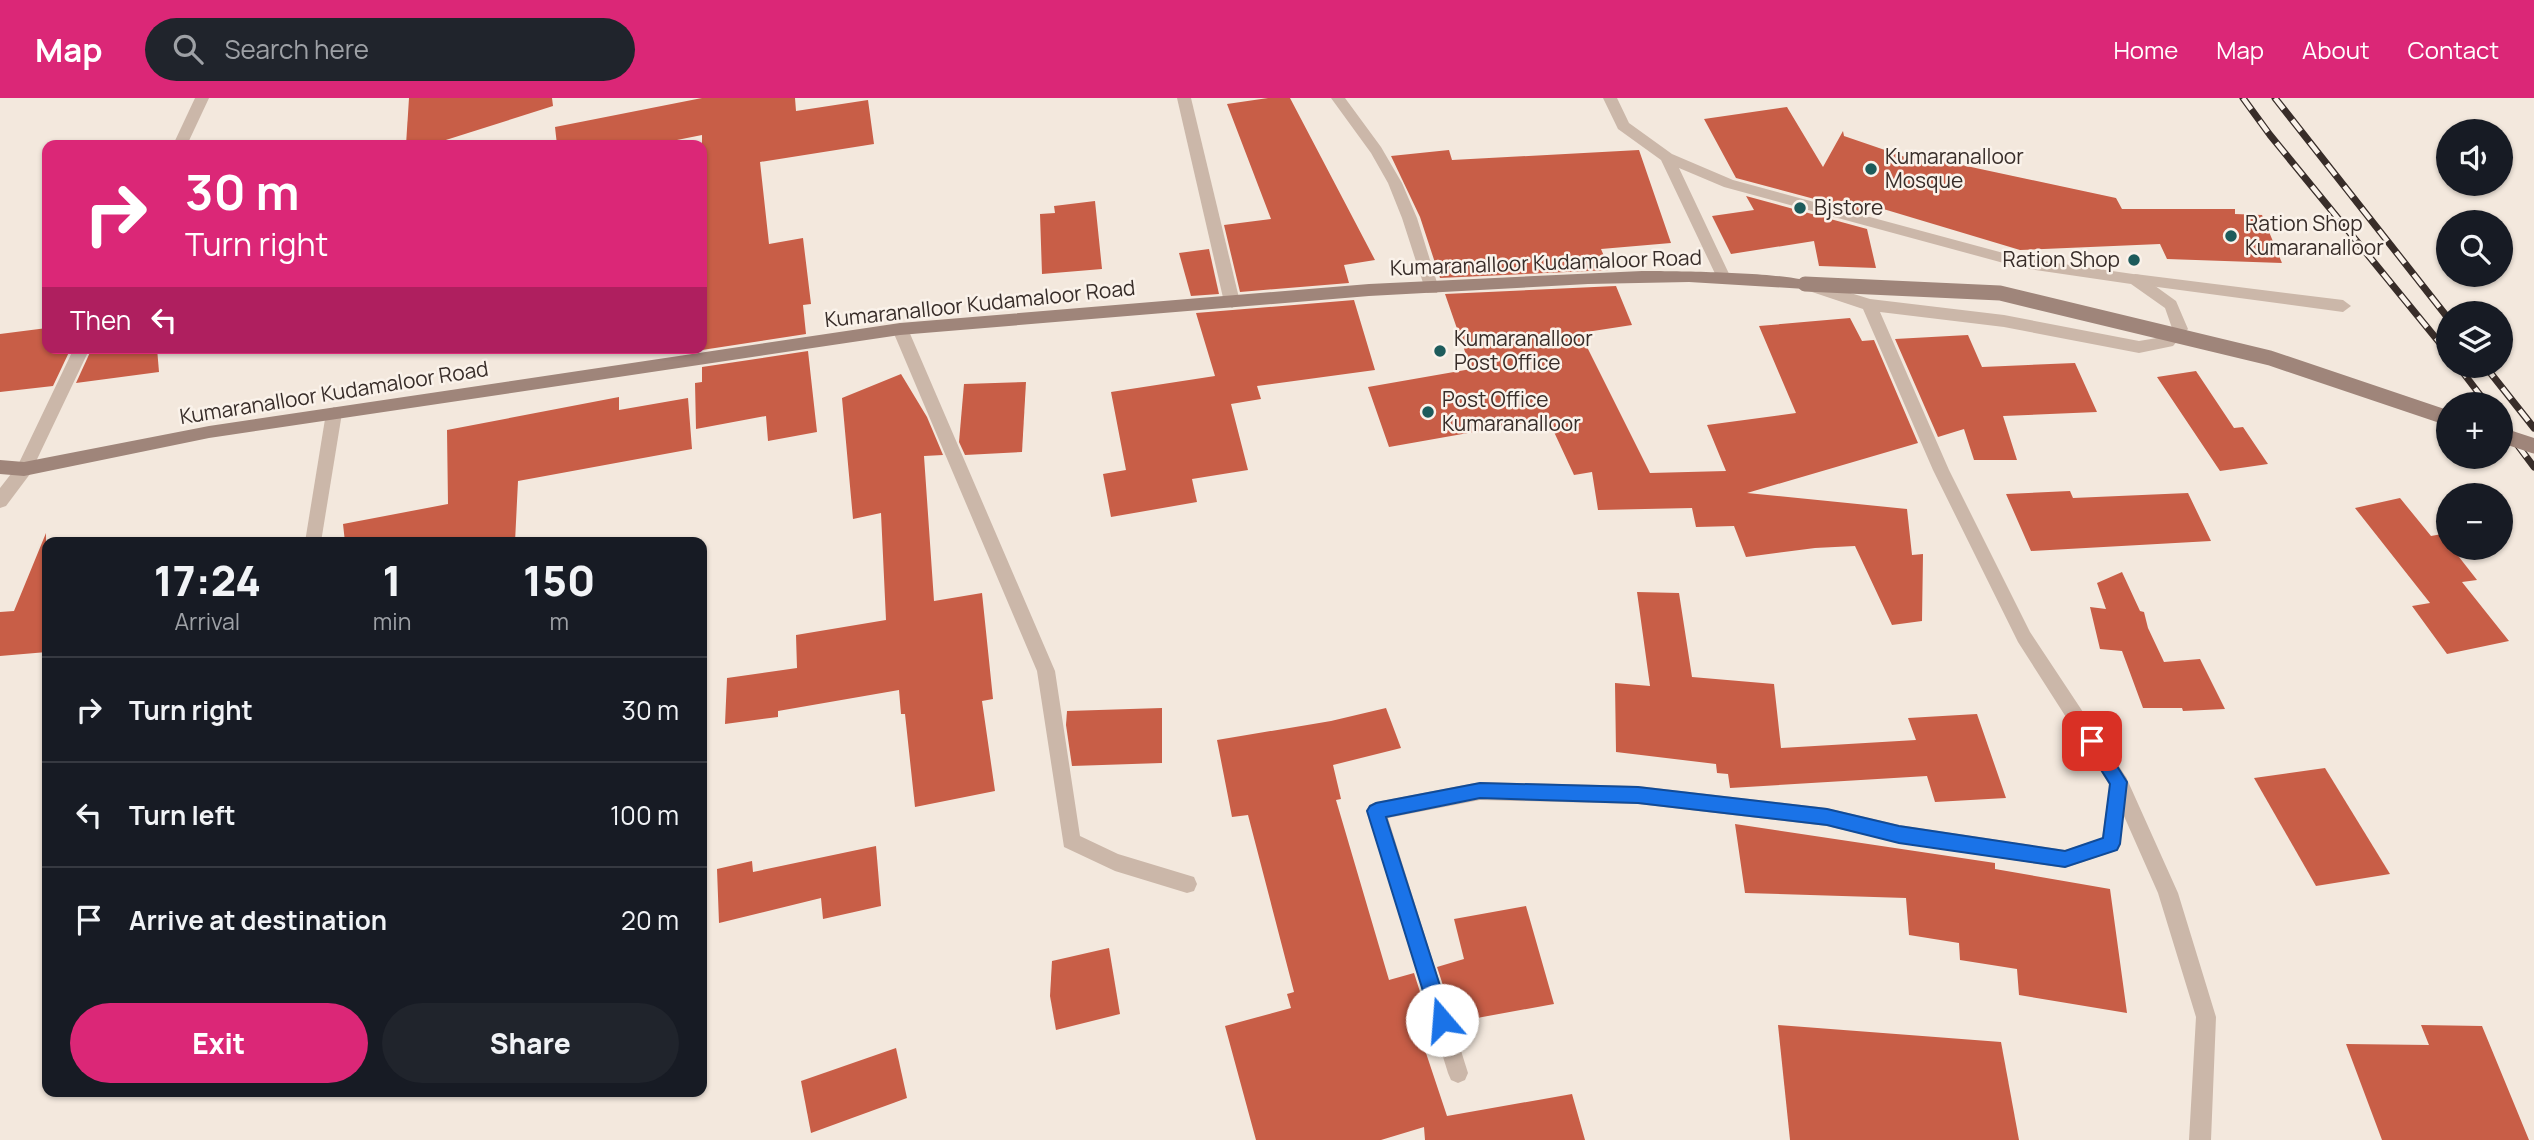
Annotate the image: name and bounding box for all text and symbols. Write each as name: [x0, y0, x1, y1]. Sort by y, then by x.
search box: [145, 18, 635, 81]
text: Map: [35, 27, 103, 72]
icon: search: [169, 30, 207, 68]
text: Search here: [225, 31, 369, 67]
text: Home: [2113, 33, 2178, 66]
text: Map: [2216, 33, 2264, 66]
text: About: [2302, 33, 2370, 66]
text: Contact: [2408, 33, 2499, 66]
map controls: [2436, 119, 2513, 560]
button: sound: [2436, 119, 2513, 196]
place label: Kumaranalloor Mosque: [1885, 142, 2024, 194]
text: 30 m: [185, 158, 300, 225]
marker: Kumaranalloor Mosque: [1863, 161, 1879, 177]
icon: right: [70, 168, 161, 259]
place label: Bjstore: [1814, 193, 1883, 221]
marker: Bjstore: [1792, 200, 1808, 216]
place label: Ration Shop Kumaranalloor: [2245, 209, 2384, 261]
button: search: [2436, 210, 2513, 287]
text: Turn right: [185, 222, 328, 266]
marker: Ration Shop Kumaranalloor: [2223, 228, 2239, 244]
street label: Kumaranalloor Kudamaloor Road: [1390, 243, 1702, 281]
place label: Ration Shop: [2002, 245, 2120, 273]
marker: Ration Shop: [2126, 252, 2142, 268]
street label: Kumaranalloor Kudamaloor Road: [823, 273, 1137, 333]
icon: left: [145, 301, 183, 339]
button: layers: [2436, 301, 2513, 378]
text: Then: [70, 302, 131, 338]
place label: Kumaranalloor Post Office: [1454, 324, 1593, 376]
marker: Kumaranalloor Post Office: [1432, 343, 1448, 359]
street label: Kumaranalloor Kudamaloor Road: [178, 354, 490, 430]
place label: Post Office Kumaranalloor: [1442, 385, 1581, 437]
button: +: [2436, 392, 2513, 469]
marker: Post Office Kumaranalloor: [1420, 404, 1436, 420]
button: −: [2436, 483, 2513, 560]
text: 17:24: [154, 551, 261, 609]
text: 1: [383, 551, 402, 609]
text: 150: [523, 551, 595, 609]
text: Arrival: [175, 605, 240, 637]
text: min: [373, 605, 411, 637]
text: m: [549, 605, 569, 637]
icon: right: [70, 691, 108, 729]
text: Turn right: [129, 692, 253, 728]
text: 30 m: [622, 692, 679, 728]
pin: [2062, 711, 2122, 771]
icon: arrive: [2073, 722, 2111, 760]
icon: left: [70, 796, 108, 834]
text: Turn left: [129, 797, 236, 833]
text: 100 m: [610, 797, 679, 833]
icon: arrive: [70, 901, 108, 939]
text: Arrive at destination: [129, 902, 387, 938]
text: 20 m: [621, 902, 679, 938]
position arrow: [1405, 983, 1479, 1057]
button: Exit: [70, 1003, 368, 1083]
button: Share: [382, 1003, 679, 1083]

